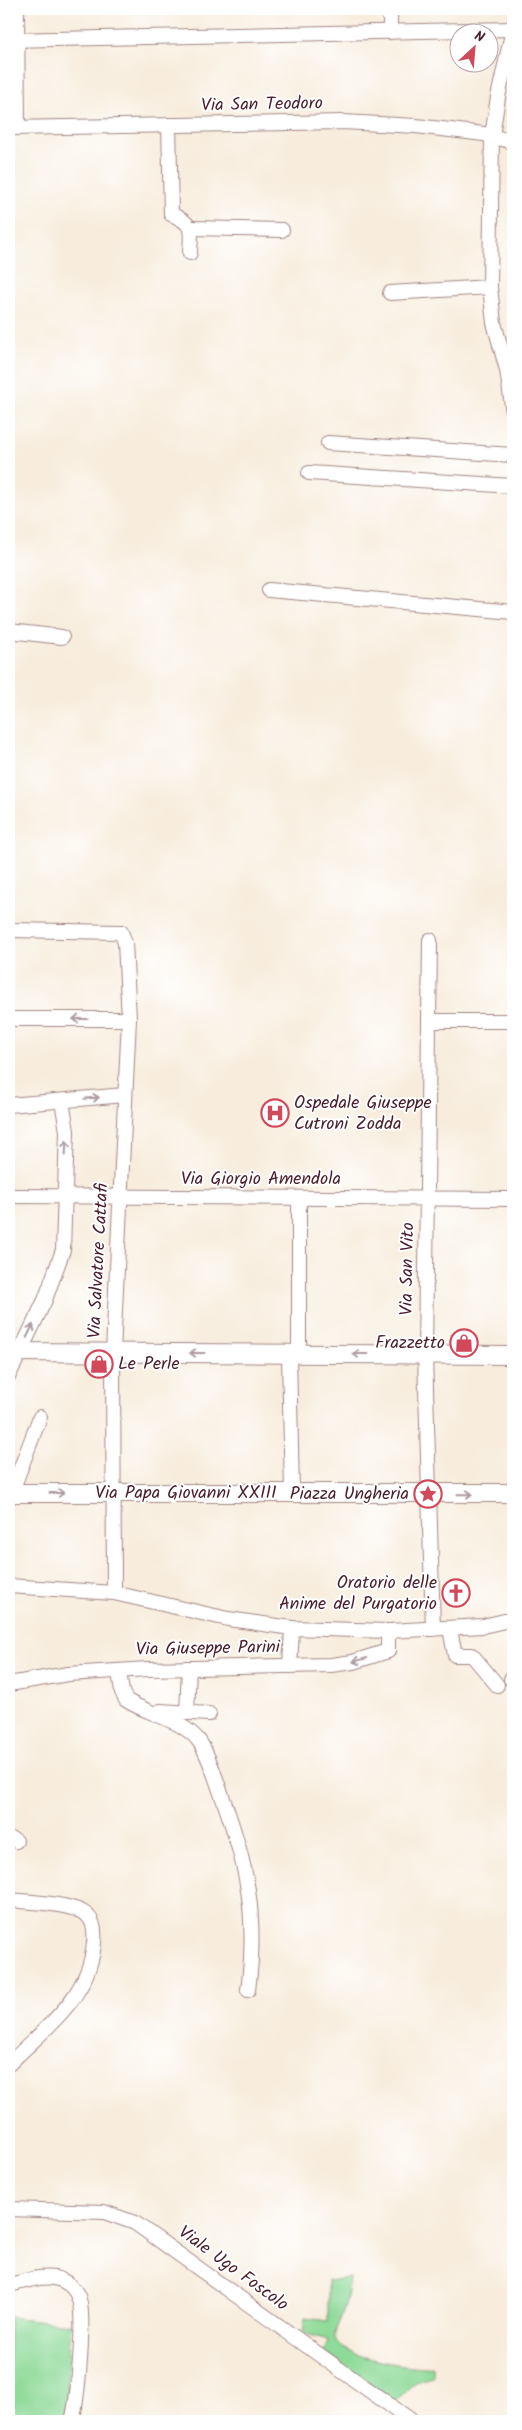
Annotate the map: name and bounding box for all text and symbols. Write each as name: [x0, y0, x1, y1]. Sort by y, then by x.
north arrow: [450, 22, 500, 72]
text: N: [470, 25, 488, 49]
street label: Via San Teodoro: [201, 89, 323, 121]
one-way arrow: [73, 1014, 89, 1024]
place label: Ospedale Giuseppe Cutroni Zodda: [294, 1089, 432, 1139]
one-way arrow: [84, 1093, 100, 1103]
hospital icon: Ospedale Giuseppe Cutroni Zodda: [260, 1098, 290, 1128]
one-way arrow: [61, 1141, 71, 1157]
street label: Via Giorgio Amendola: [181, 1165, 341, 1194]
street label: Via Salvatore Cattafi: [80, 1182, 118, 1339]
street label: Via San Vito: [393, 1222, 423, 1316]
one-way arrow: [25, 1324, 35, 1339]
shop icon: Frazzetto: [449, 1328, 479, 1358]
place label: Frazzetto: [375, 1329, 445, 1358]
one-way arrow: [189, 1348, 206, 1358]
shop icon: Le Perle: [84, 1349, 114, 1379]
one-way arrow: [352, 1349, 368, 1359]
place label: Le Perle: [118, 1350, 180, 1379]
street label: Via Papa Giovanni XXIII: [95, 1479, 277, 1508]
place icon: Piazza Ungheria: [413, 1479, 443, 1509]
place label: Piazza Ungheria: [290, 1480, 409, 1509]
one-way arrow: [49, 1488, 65, 1498]
one-way arrow: [456, 1489, 473, 1499]
place label: Oratorio delle Anime del Purgatorio: [279, 1569, 437, 1619]
church icon: Oratorio delle Anime del Purgatorio: [441, 1578, 471, 1608]
street label: Via Giuseppe Parini: [136, 1633, 281, 1665]
one-way arrow: [353, 1655, 369, 1665]
street label: Viale Ugo Foscolo: [172, 2219, 294, 2319]

